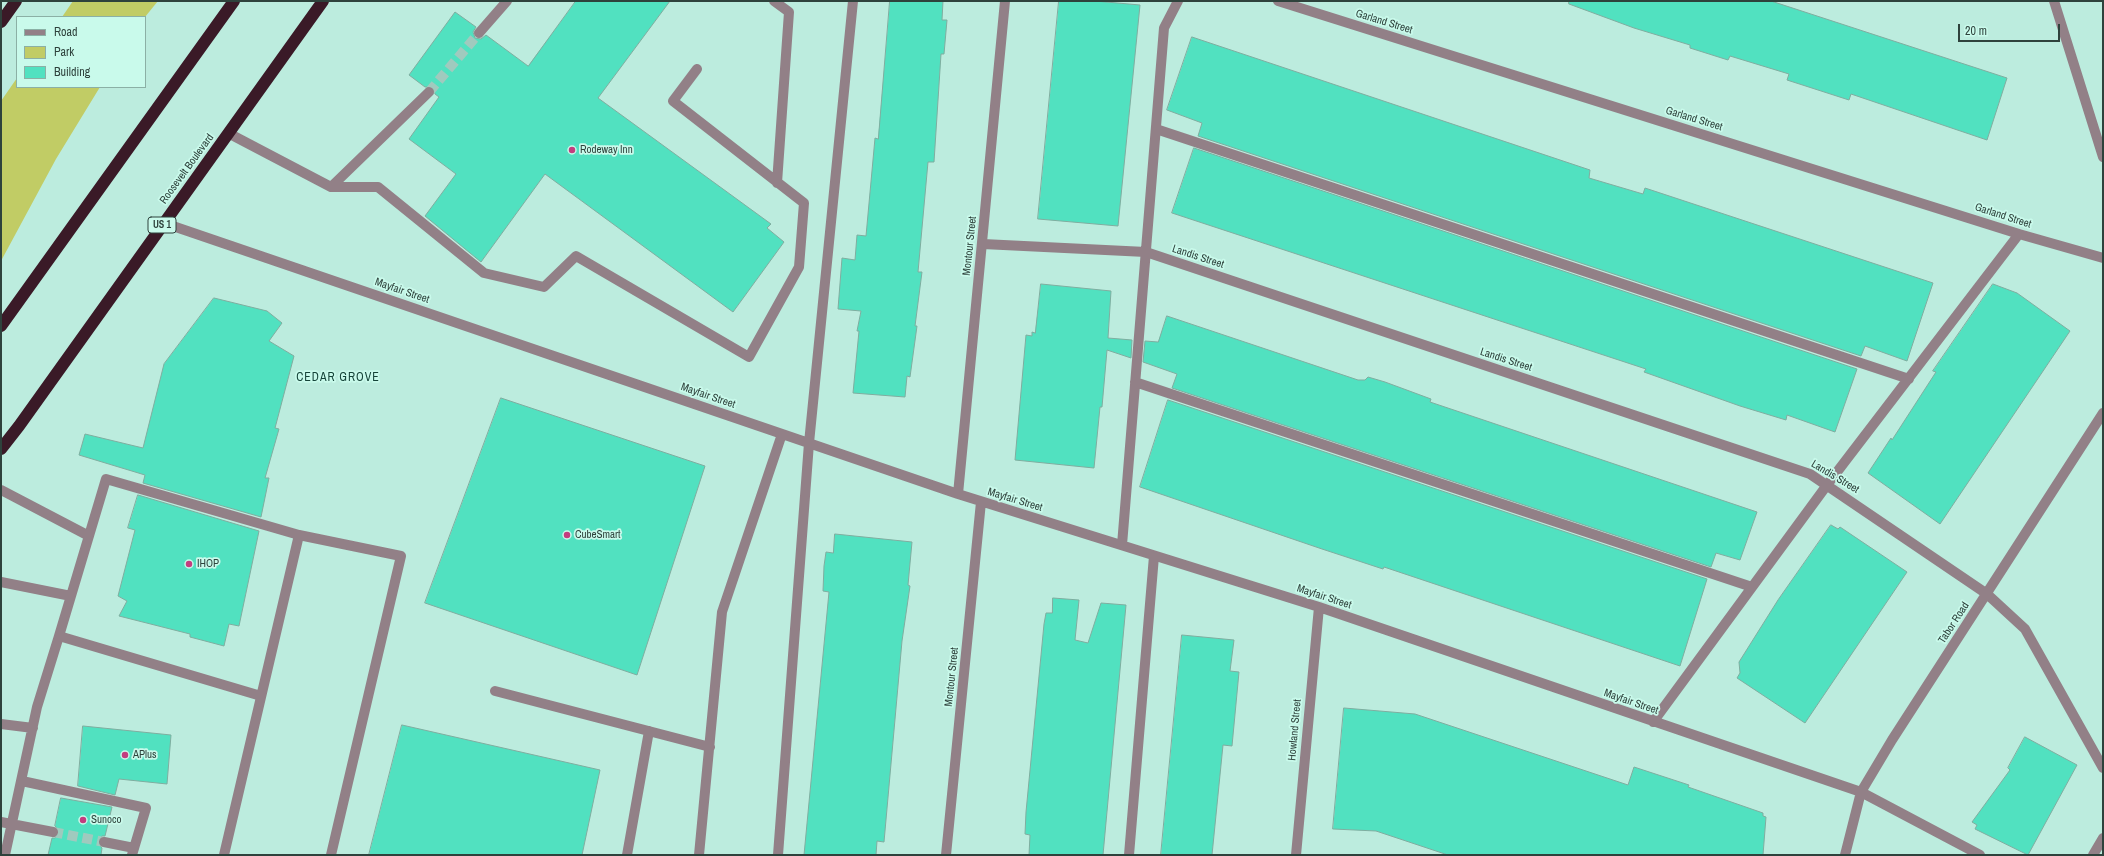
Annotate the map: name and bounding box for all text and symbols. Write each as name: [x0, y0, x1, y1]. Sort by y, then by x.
street label: Garland Street: [1354, 7, 1414, 37]
legend: [16, 16, 146, 88]
scale bar: [1960, 16, 2062, 42]
text: 20 m: [1965, 23, 1987, 39]
text: Road: [54, 24, 78, 40]
text: Park: [54, 44, 74, 60]
text: Building: [54, 64, 90, 80]
street label: Garland Street: [1664, 104, 1724, 134]
street label: Roosevelt Boulevard: [157, 131, 217, 207]
place label: Rodeway Inn: [580, 143, 633, 157]
marker: Rodeway Inn: [567, 145, 577, 155]
street label: Garland Street: [1973, 201, 2033, 231]
street label: Montour Street: [960, 216, 980, 276]
road number: US 1: [148, 217, 176, 233]
street label: Landis Street: [1170, 242, 1226, 272]
street label: Mayfair Street: [373, 276, 431, 306]
street label: Landis Street: [1478, 345, 1534, 375]
district label: CEDAR GROVE: [296, 371, 380, 385]
street label: Mayfair Street: [679, 381, 737, 411]
street label: Landis Street: [1809, 458, 1861, 496]
street label: Mayfair Street: [986, 485, 1044, 515]
place label: CubeSmart: [575, 528, 621, 542]
marker: CubeSmart: [562, 530, 572, 540]
place label: IHOP: [197, 557, 219, 571]
marker: IHOP: [184, 559, 194, 569]
street label: Mayfair Street: [1295, 582, 1353, 612]
street label: Tabor Road: [1936, 600, 1972, 646]
street label: Montour Street: [942, 647, 962, 707]
street label: Mayfair Street: [1602, 687, 1660, 717]
street label: Howland Street: [1286, 699, 1304, 761]
place label: APlus: [133, 748, 157, 762]
marker: APlus: [120, 750, 130, 760]
place label: Sunoco: [91, 813, 122, 827]
marker: Sunoco: [78, 815, 88, 825]

